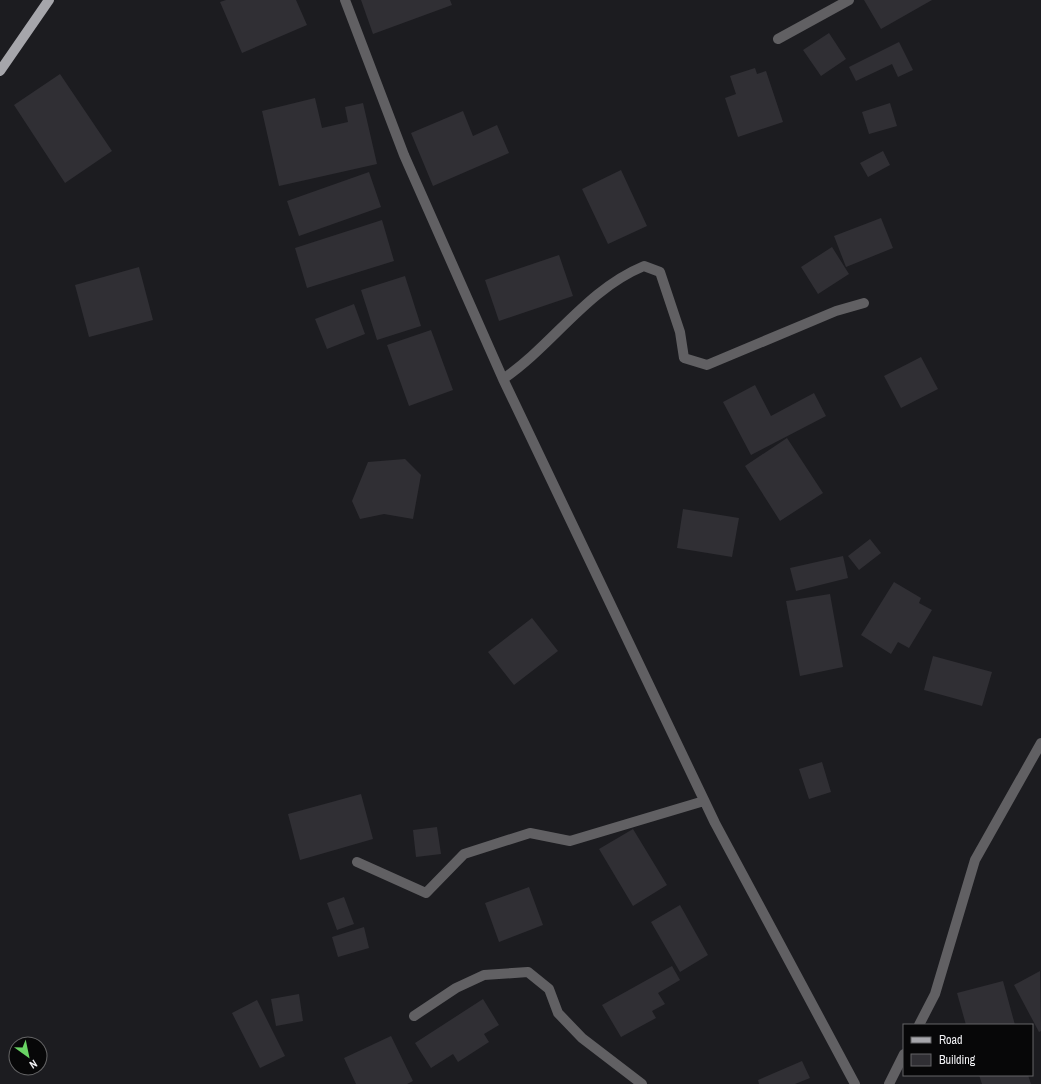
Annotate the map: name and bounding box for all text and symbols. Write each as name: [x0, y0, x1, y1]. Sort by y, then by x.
legend: [903, 1024, 1033, 1076]
text: Road: [939, 1032, 963, 1048]
north arrow: [8, 1036, 48, 1076]
text: Building: [939, 1052, 976, 1068]
text: N: [27, 1057, 40, 1072]

